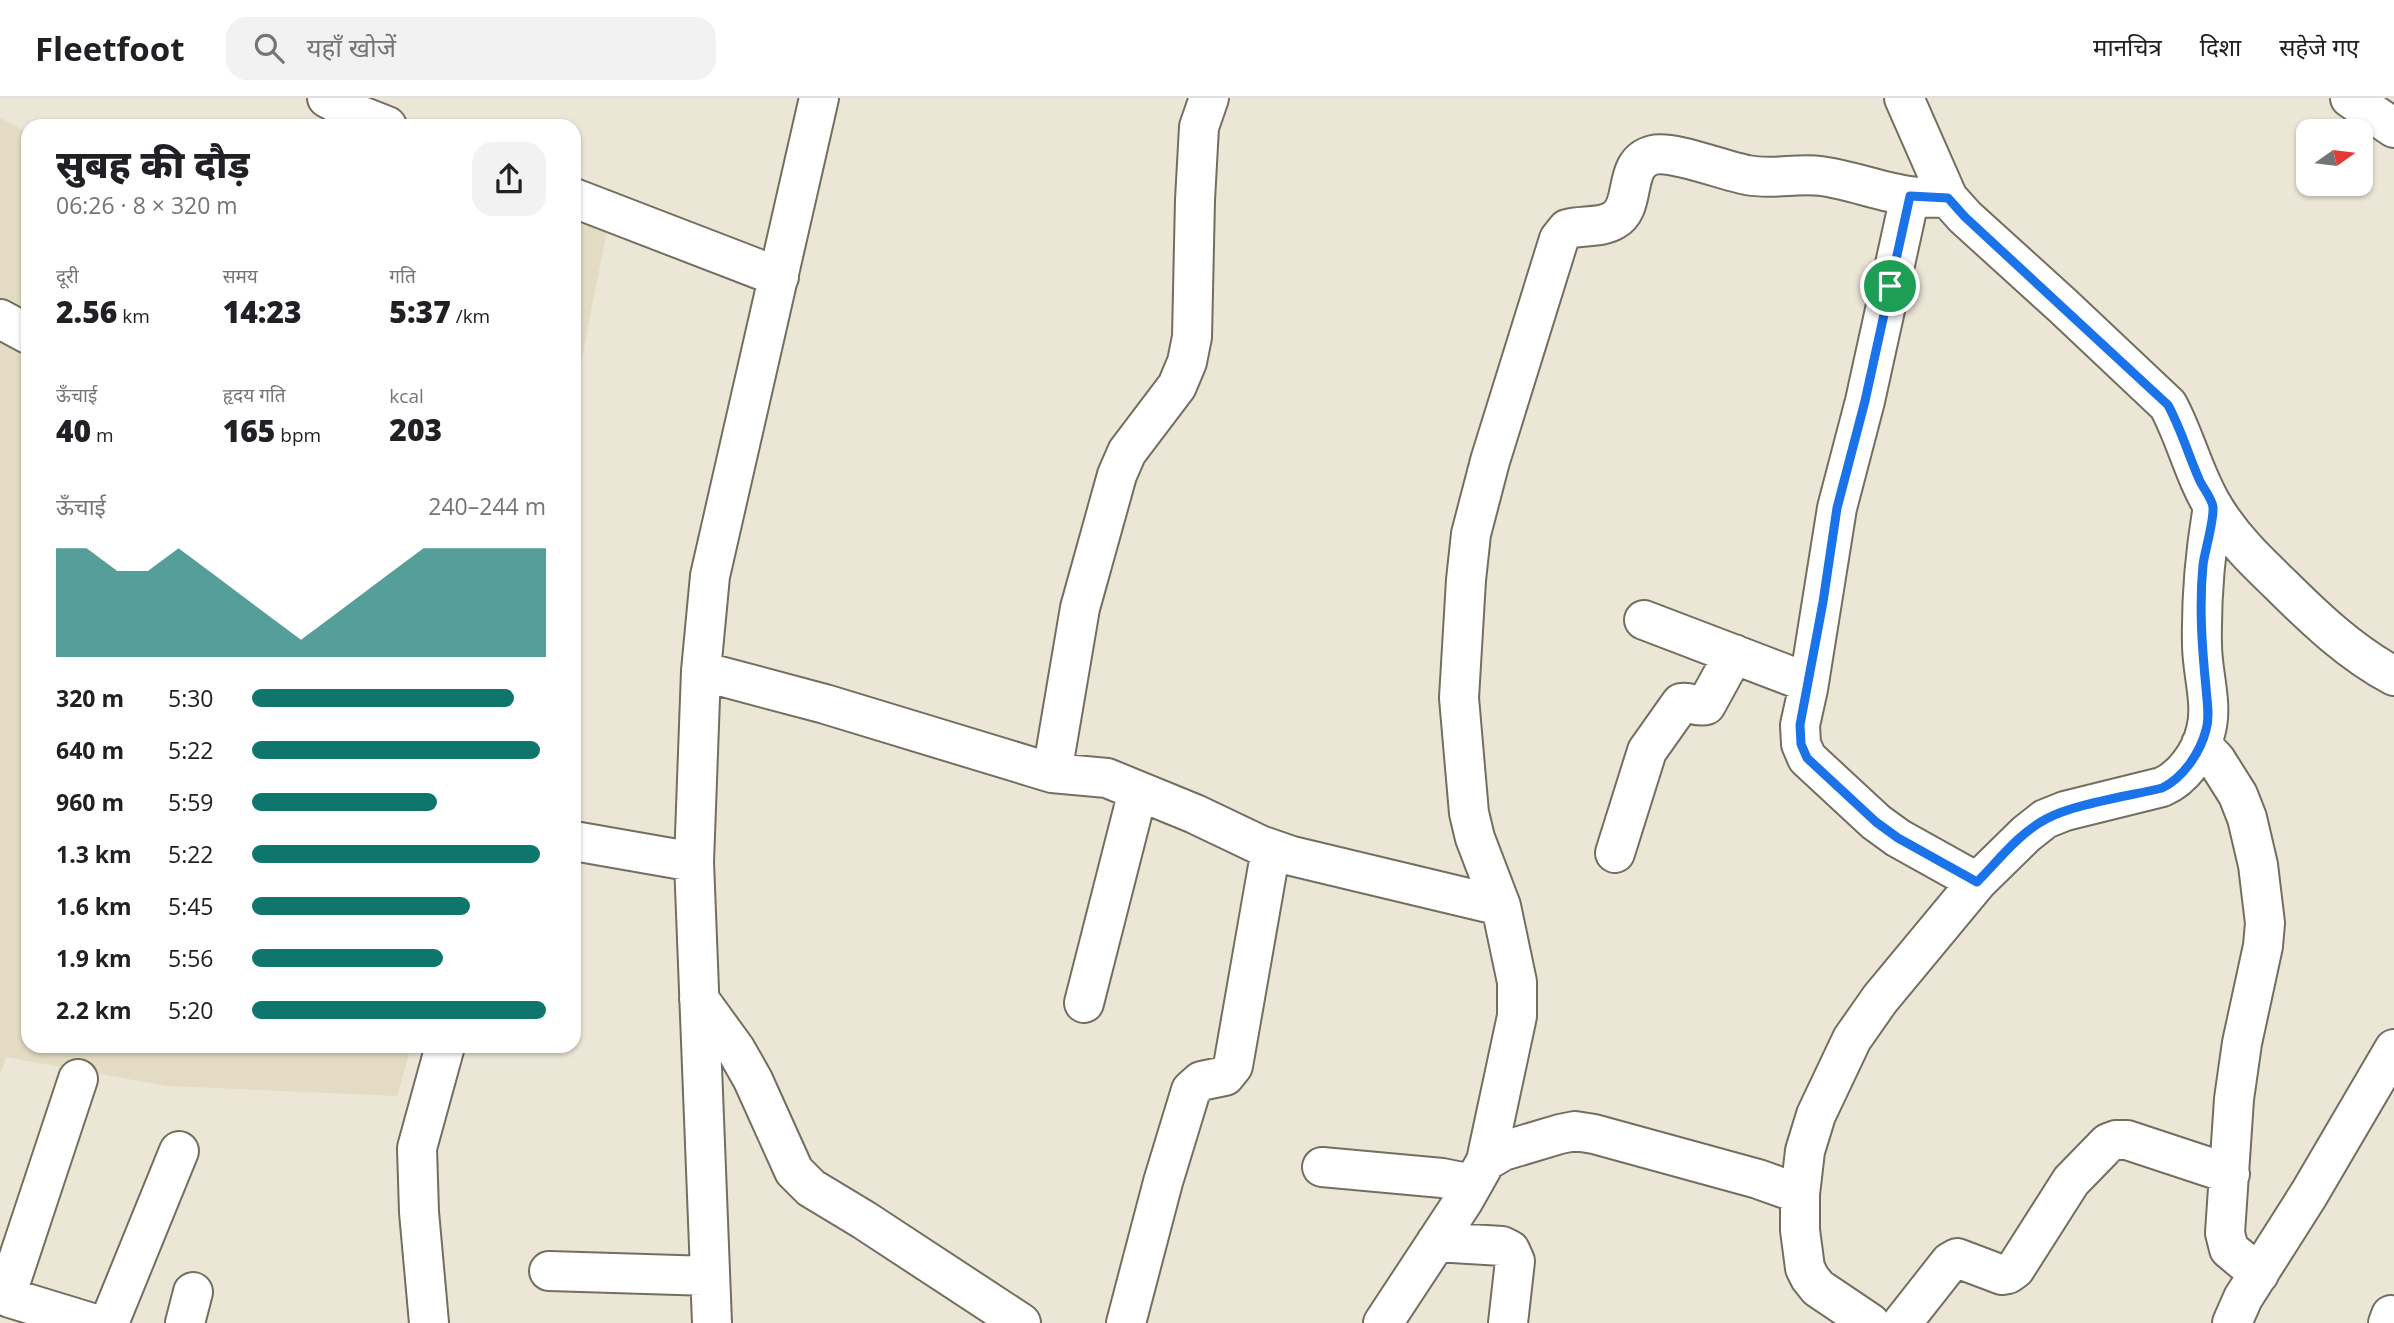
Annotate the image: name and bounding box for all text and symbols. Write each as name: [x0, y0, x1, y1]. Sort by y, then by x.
search box: [226, 17, 716, 80]
text: Fleetfoot: [35, 26, 184, 71]
icon: search: [250, 29, 288, 67]
text: यहाँ खोजें: [306, 29, 396, 65]
text: मानचित्र: [2093, 30, 2162, 63]
text: दिशा: [2200, 30, 2241, 63]
text: सहेजे गए: [2279, 30, 2359, 63]
north arrow: [2296, 119, 2373, 196]
map controls: [2296, 119, 2373, 196]
text: सुबह की दौड़: [56, 137, 250, 189]
button: share: [472, 142, 546, 216]
text: 06:26 · 8 × 320 m: [56, 189, 238, 221]
pin: [1860, 256, 1920, 316]
text: दूरी: [56, 263, 79, 289]
text: समय: [223, 263, 258, 289]
text: गति: [389, 263, 416, 289]
icon: arrive: [1871, 267, 1909, 305]
text: 2.56: [56, 291, 117, 332]
text: 14:23: [223, 291, 302, 332]
text: 5:37: [389, 291, 451, 332]
text: km: [117, 303, 150, 329]
text: /km: [451, 303, 490, 329]
text: ऊँचाई: [56, 382, 97, 408]
text: हृदय गति: [223, 382, 286, 408]
text: kcal: [389, 383, 424, 409]
text: 203: [389, 409, 442, 450]
text: 40: [56, 410, 91, 451]
text: 165: [223, 410, 275, 451]
text: m: [91, 422, 114, 448]
text: bpm: [275, 422, 321, 448]
text: ऊँचाई: [56, 490, 106, 522]
text: 240–244 m: [428, 490, 546, 522]
text: 320 m: [56, 682, 124, 714]
text: 5:30: [168, 682, 214, 714]
text: 640 m: [56, 734, 124, 766]
text: 5:22: [168, 734, 214, 766]
text: 960 m: [56, 786, 124, 818]
text: 5:59: [168, 786, 214, 818]
text: 1.3 km: [56, 838, 132, 870]
text: 5:22: [168, 838, 214, 870]
text: 1.6 km: [56, 890, 132, 922]
text: 5:45: [168, 890, 214, 922]
text: 1.9 km: [56, 942, 132, 974]
text: 5:56: [168, 942, 214, 974]
text: 2.2 km: [56, 994, 132, 1026]
text: 5:20: [168, 994, 214, 1026]

